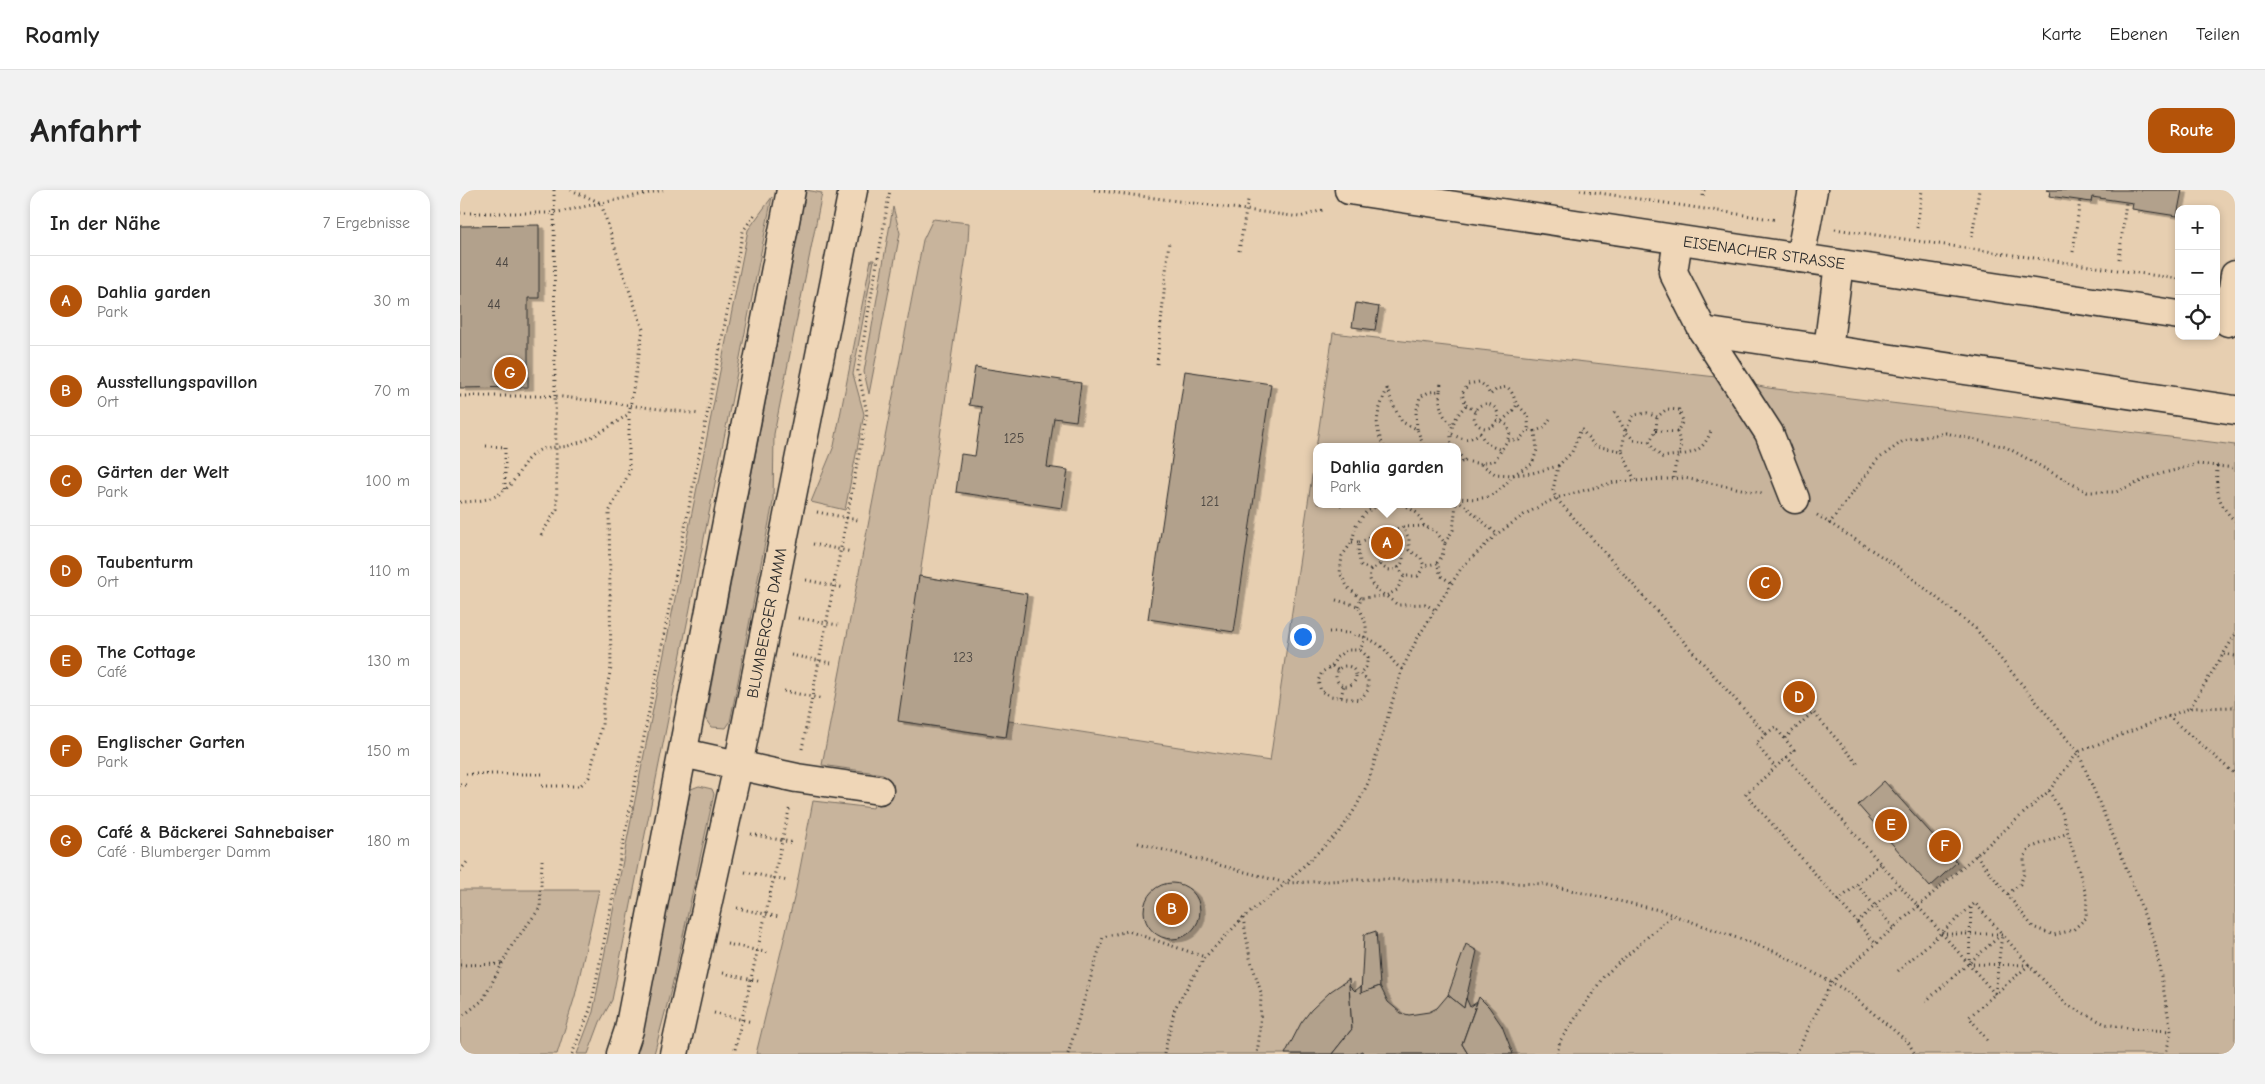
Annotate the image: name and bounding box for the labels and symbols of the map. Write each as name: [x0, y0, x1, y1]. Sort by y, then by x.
street label: EISENACHER STRASSE: [1682, 233, 1847, 273]
house number: 44: [495, 254, 509, 271]
house number: 44: [487, 296, 501, 313]
pin: G: [494, 354, 526, 392]
house number: 125: [1004, 430, 1024, 447]
house number: 121: [1201, 493, 1219, 510]
pin: A: [1371, 524, 1403, 562]
street label: BLUMBERGER DAMM: [744, 546, 790, 700]
pin: C: [1749, 564, 1781, 602]
your location: [1290, 624, 1316, 650]
house number: 123: [953, 649, 973, 666]
pin: D: [1783, 678, 1815, 716]
pin: E: [1875, 806, 1907, 844]
pin: F: [1929, 827, 1961, 865]
pin: B: [1156, 890, 1188, 928]

